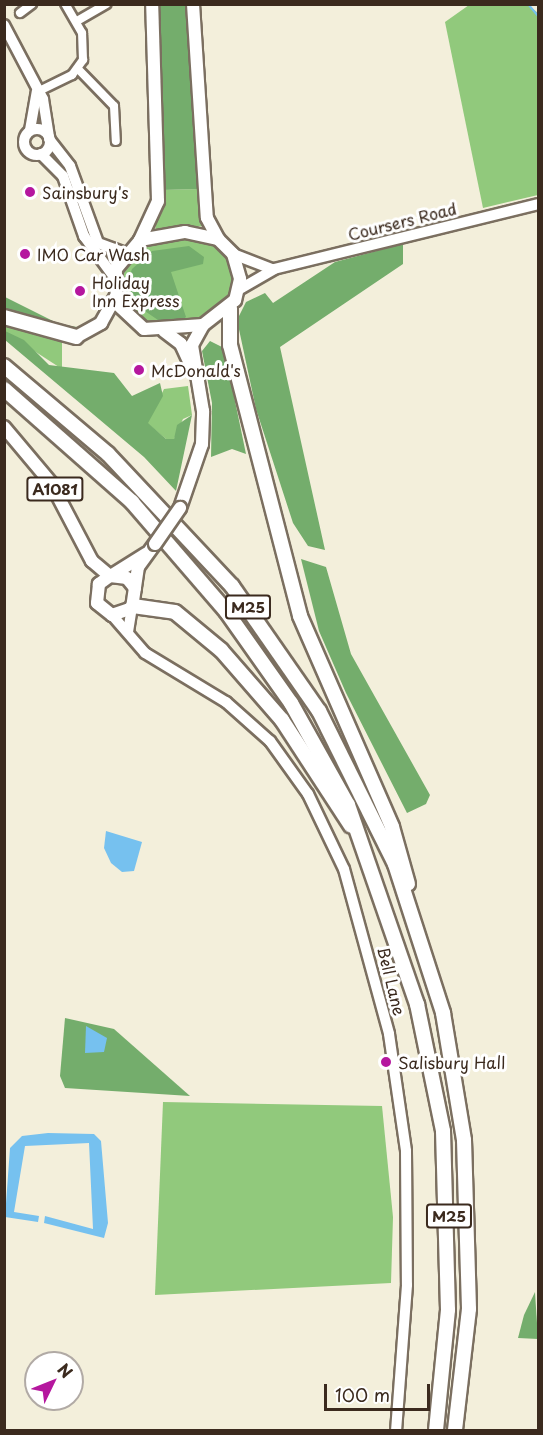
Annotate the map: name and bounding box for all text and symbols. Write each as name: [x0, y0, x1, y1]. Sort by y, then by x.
place label: Sainsbury's: [42, 182, 129, 202]
marker: Sainsbury's: [23, 185, 37, 199]
street label: Coursers Road: [346, 198, 458, 244]
place label: IMO Car Wash: [37, 244, 151, 264]
marker: IMO Car Wash: [18, 247, 32, 261]
place label: Holiday Inn Express: [92, 272, 180, 310]
marker: Holiday Inn Express: [73, 284, 87, 298]
place label: McDonald's: [151, 360, 241, 380]
marker: McDonald's: [132, 363, 146, 377]
road number: A1081: [25, 477, 85, 501]
road number: M25: [224, 595, 272, 619]
street label: Bell Lane: [374, 944, 410, 1018]
place label: Salisbury Hall: [398, 1052, 506, 1072]
marker: Salisbury Hall: [379, 1055, 393, 1069]
road number: M25: [425, 1204, 473, 1228]
north arrow: [24, 1351, 84, 1411]
text: N: [53, 1357, 79, 1383]
scale bar: [327, 1372, 434, 1410]
text: 100 m: [335, 1381, 390, 1408]

